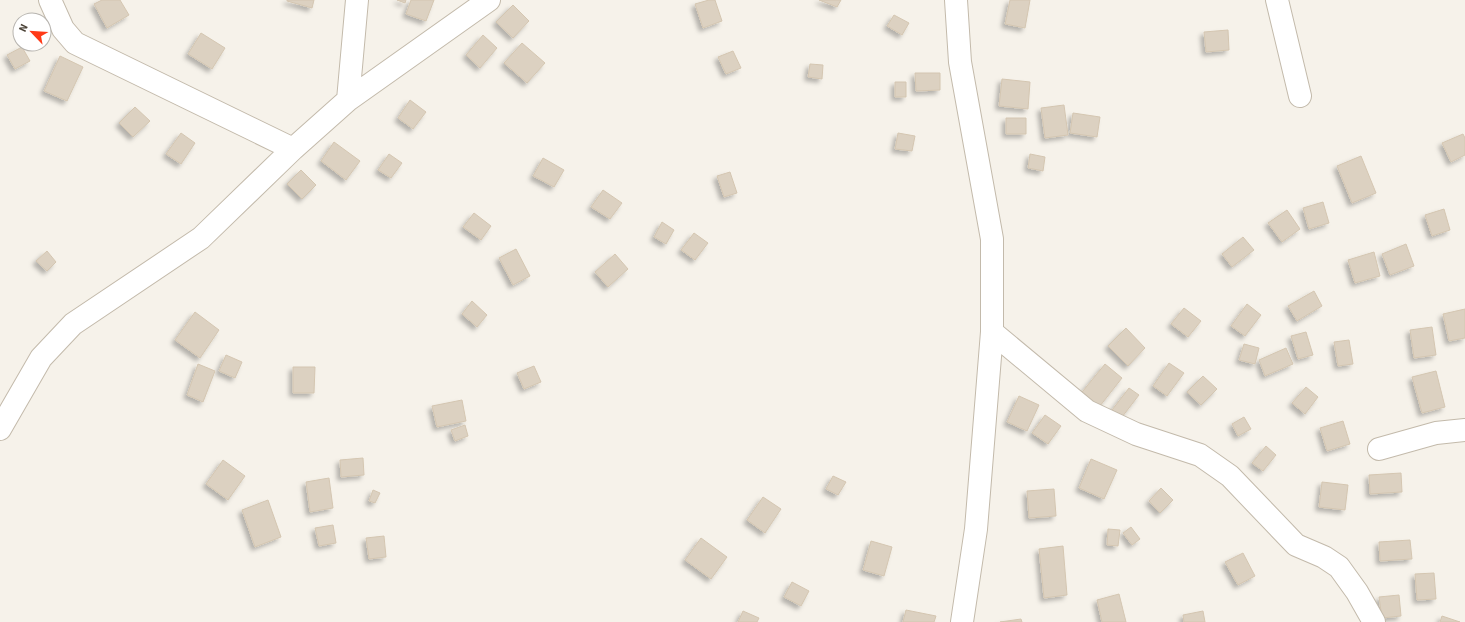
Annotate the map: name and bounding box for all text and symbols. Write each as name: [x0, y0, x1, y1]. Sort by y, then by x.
north arrow: [12, 12, 52, 52]
text: N: [15, 21, 32, 34]

